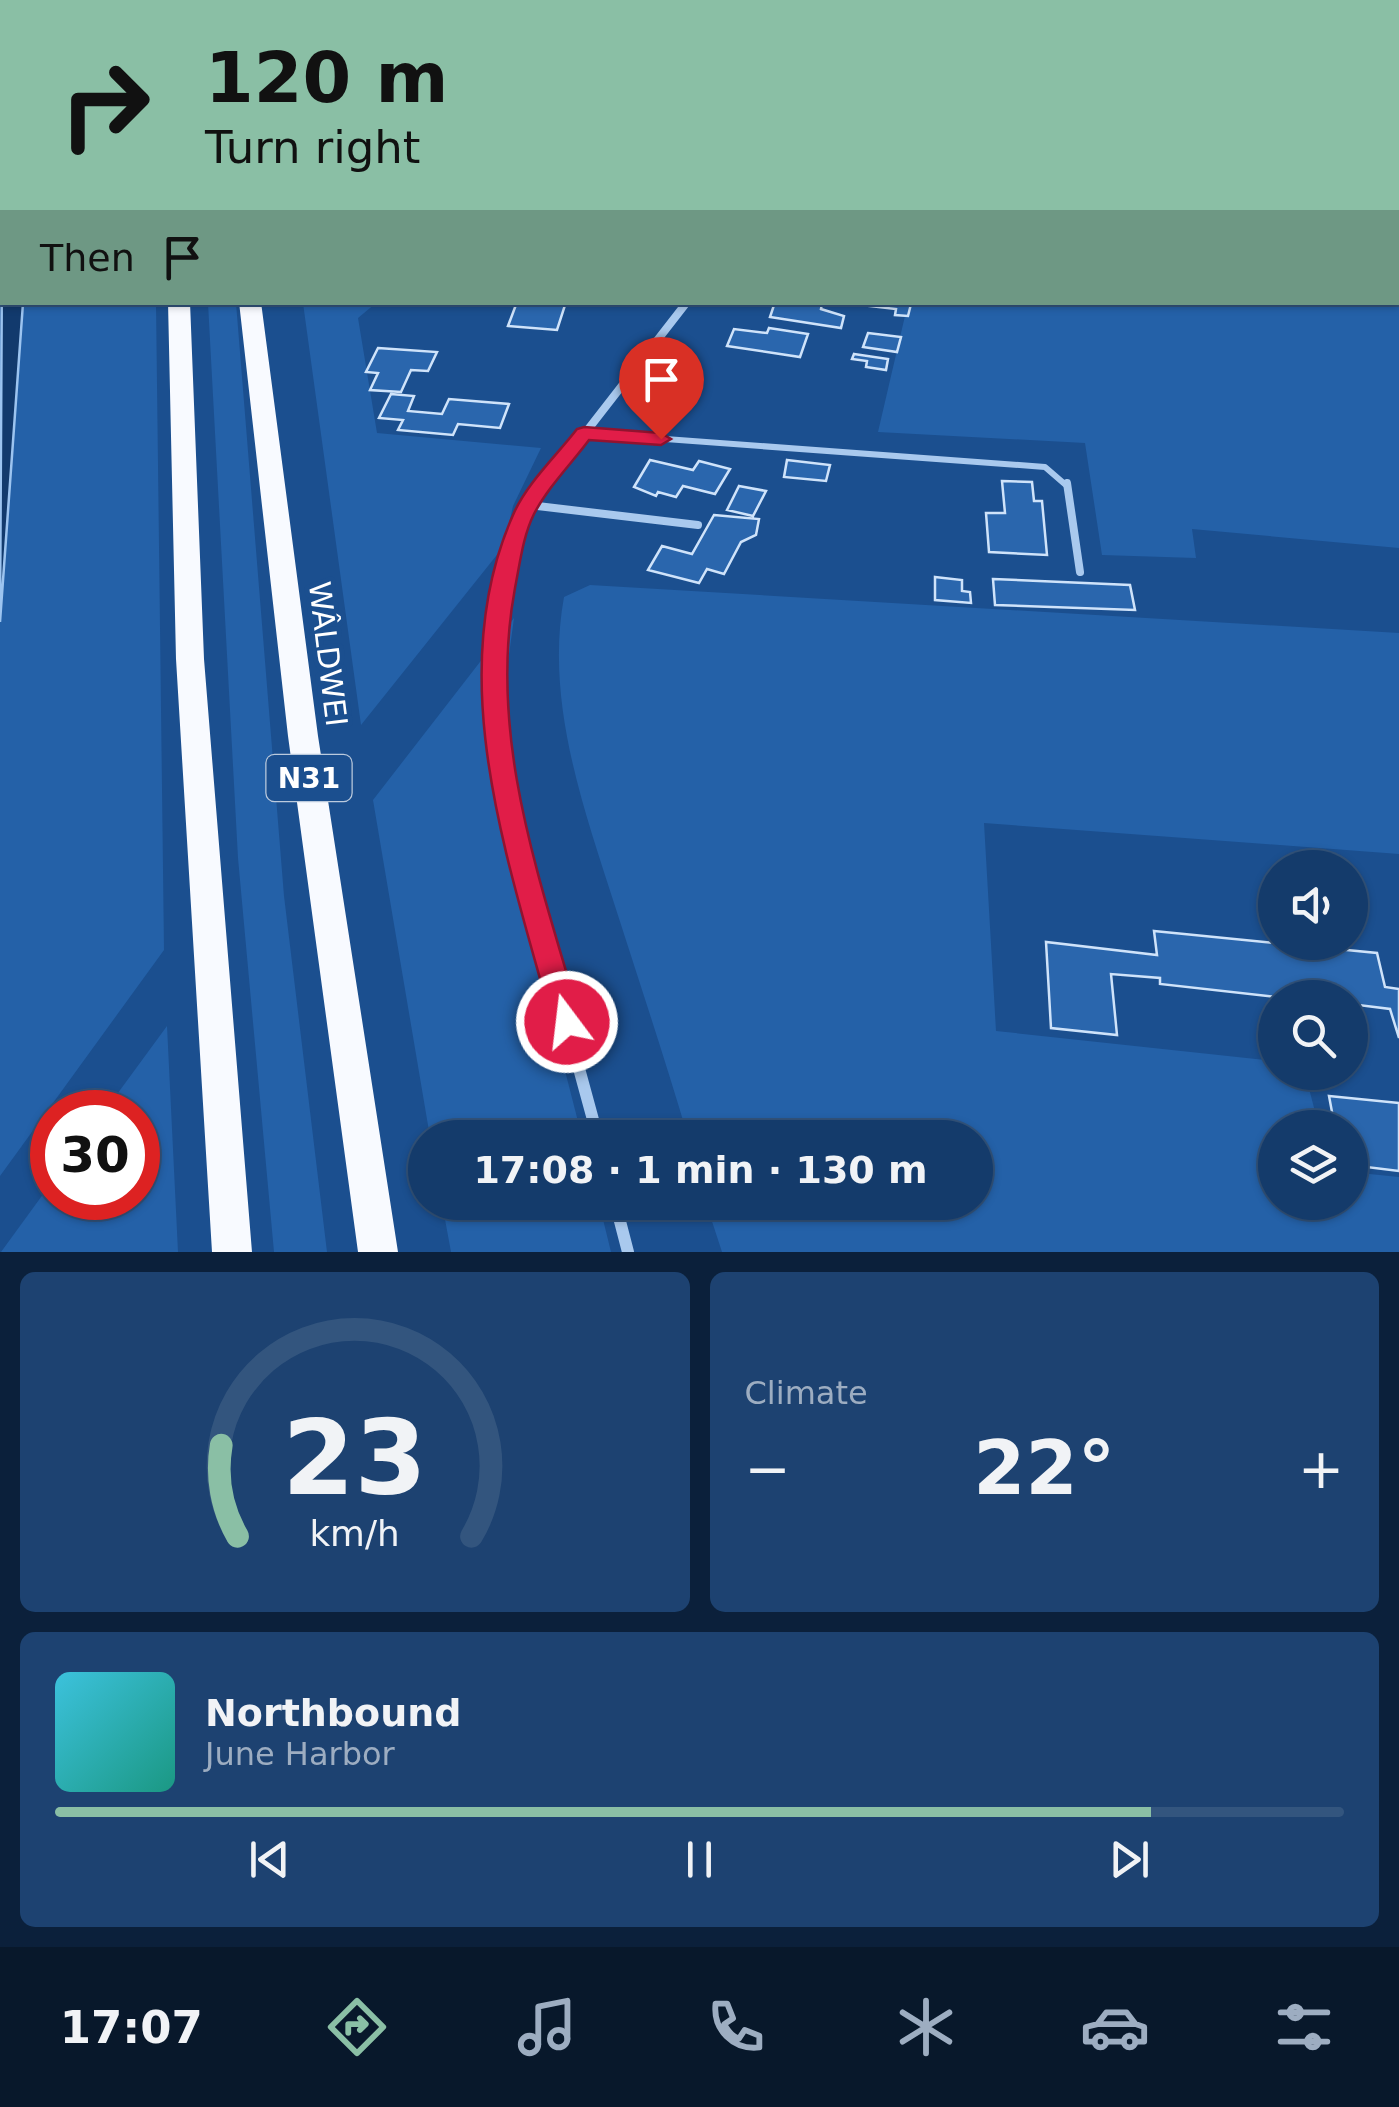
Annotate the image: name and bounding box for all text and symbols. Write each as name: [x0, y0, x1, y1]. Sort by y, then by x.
text: 120 m: [205, 37, 448, 119]
icon: right: [40, 40, 170, 170]
text: Turn right: [205, 121, 420, 174]
icon: arrive: [155, 230, 210, 285]
text: Then: [40, 236, 135, 280]
pin: [619, 337, 704, 440]
icon: arrive: [634, 352, 689, 407]
street label: WÂLDWEI: [302, 579, 354, 729]
road number: N31: [266, 755, 352, 801]
map controls: [1258, 850, 1368, 1220]
button: sound: [1258, 850, 1368, 960]
position arrow: [515, 970, 619, 1074]
button: search: [1258, 980, 1368, 1090]
speed limit sign: 30: [30, 1090, 160, 1220]
button: layers: [1258, 1110, 1368, 1220]
text: 17:08 · 1 min · 130 m: [473, 1148, 928, 1192]
text: Climate: [745, 1374, 868, 1412]
text: 23: [282, 1397, 427, 1519]
text: 22°: [973, 1424, 1115, 1512]
text: −: [745, 1437, 791, 1501]
text: +: [1298, 1437, 1344, 1501]
text: km/h: [310, 1513, 400, 1554]
text: Northbound: [205, 1691, 461, 1735]
text: June Harbor: [205, 1735, 395, 1773]
icon: previous: [242, 1832, 297, 1887]
icon: pause: [672, 1832, 727, 1887]
icon: next: [1102, 1832, 1157, 1887]
icon: directions: [322, 1992, 392, 2062]
icon: music: [512, 1992, 582, 2062]
icon: phone: [701, 1992, 771, 2062]
icon: climate: [891, 1992, 961, 2062]
icon: car: [1080, 1992, 1150, 2062]
icon: filters: [1269, 1992, 1339, 2062]
text: 17:07: [60, 2001, 203, 2054]

